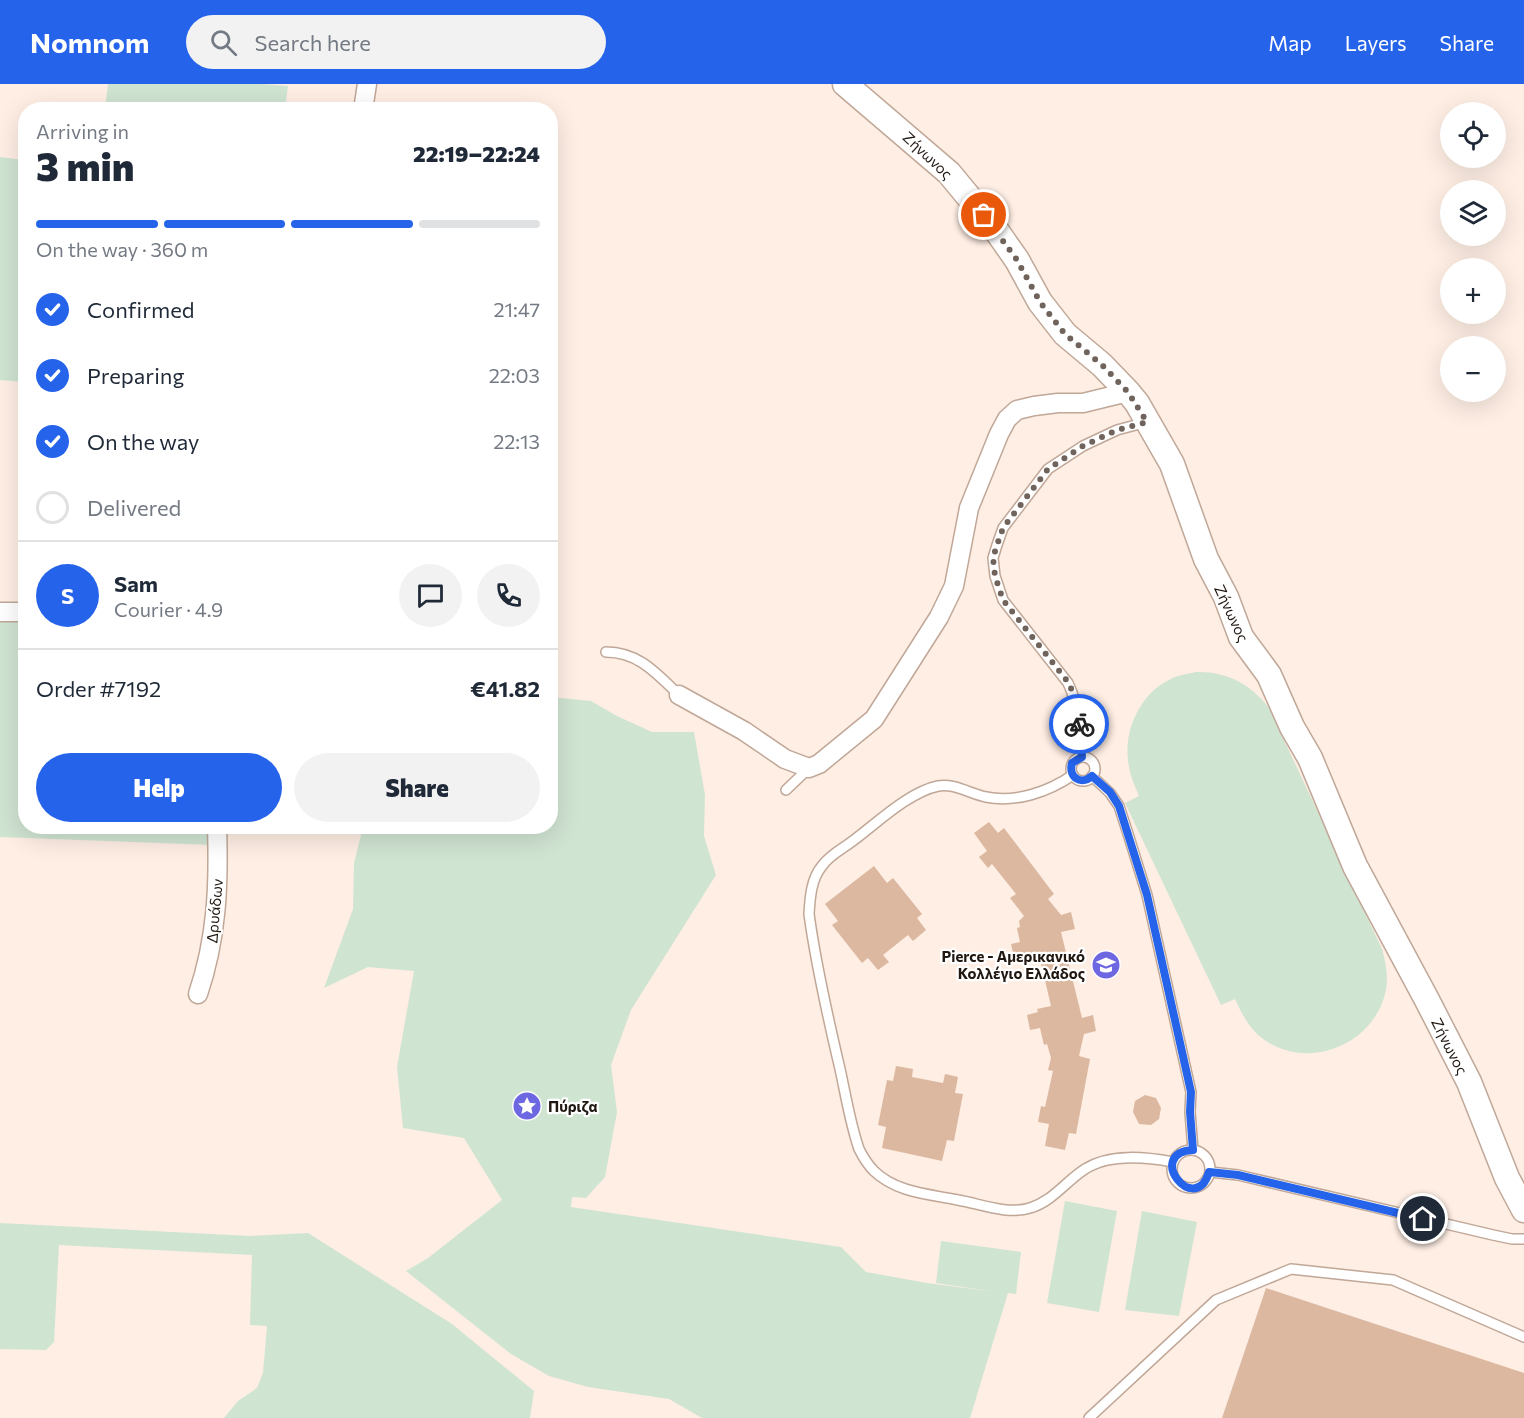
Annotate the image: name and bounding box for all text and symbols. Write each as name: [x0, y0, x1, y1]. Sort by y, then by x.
search box: [186, 15, 606, 69]
text: Nomnom: [30, 25, 150, 59]
icon: search: [207, 26, 240, 59]
text: Search here: [255, 29, 371, 56]
text: Map: [1268, 30, 1312, 55]
text: Layers: [1345, 30, 1407, 55]
text: Share: [1440, 30, 1494, 55]
map controls: [1440, 102, 1506, 402]
button: locate: [1440, 102, 1506, 168]
text: Arriving in: [36, 119, 129, 143]
street label: Ζήνωνος: [900, 128, 956, 182]
text: 22:19–22:24: [413, 140, 540, 167]
text: 3 min: [36, 141, 134, 189]
button: layers: [1440, 180, 1506, 246]
pin: [958, 189, 1009, 240]
icon: bag: [967, 198, 1000, 231]
text: On the way · 360 m: [36, 237, 208, 261]
button: +: [1440, 258, 1506, 324]
icon: check: [36, 293, 69, 326]
text: Confirmed: [87, 296, 194, 323]
text: 21:47: [493, 297, 540, 321]
button: −: [1440, 336, 1506, 402]
icon: check: [36, 359, 69, 392]
text: Preparing: [87, 362, 184, 389]
text: 22:03: [489, 363, 540, 387]
icon: check: [36, 425, 69, 458]
text: On the way: [87, 428, 199, 455]
text: 22:13: [493, 429, 540, 453]
text: Delivered: [87, 494, 181, 521]
button: chat: [399, 564, 462, 627]
button: phone: [477, 564, 540, 627]
text: Sam: [114, 570, 158, 597]
text: S: [61, 582, 74, 609]
street label: Ζήνωνος: [1211, 582, 1253, 644]
text: Courier · 4.9: [114, 597, 223, 621]
text: Order #7192: [36, 675, 161, 702]
text: €41.82: [470, 675, 540, 702]
courier: [1049, 694, 1109, 754]
icon: bike: [1063, 708, 1096, 741]
button: Help: [36, 753, 282, 822]
button: Share: [294, 753, 540, 822]
street label: Δρυάδων: [202, 877, 226, 944]
place label: Pierce - Αμερικανικό Κολλέγιο Ελλάδος: [942, 947, 1085, 982]
school or university icon: Pierce - Αμερικανικό Κολλέγιο Ελλάδος: [1090, 949, 1122, 981]
street label: Ζήνωνος: [1428, 1015, 1472, 1077]
place icon: Πύριζα: [511, 1090, 543, 1122]
place label: Πύριζα: [548, 1097, 598, 1115]
pin: [1397, 1193, 1448, 1244]
icon: home: [1406, 1202, 1439, 1235]

